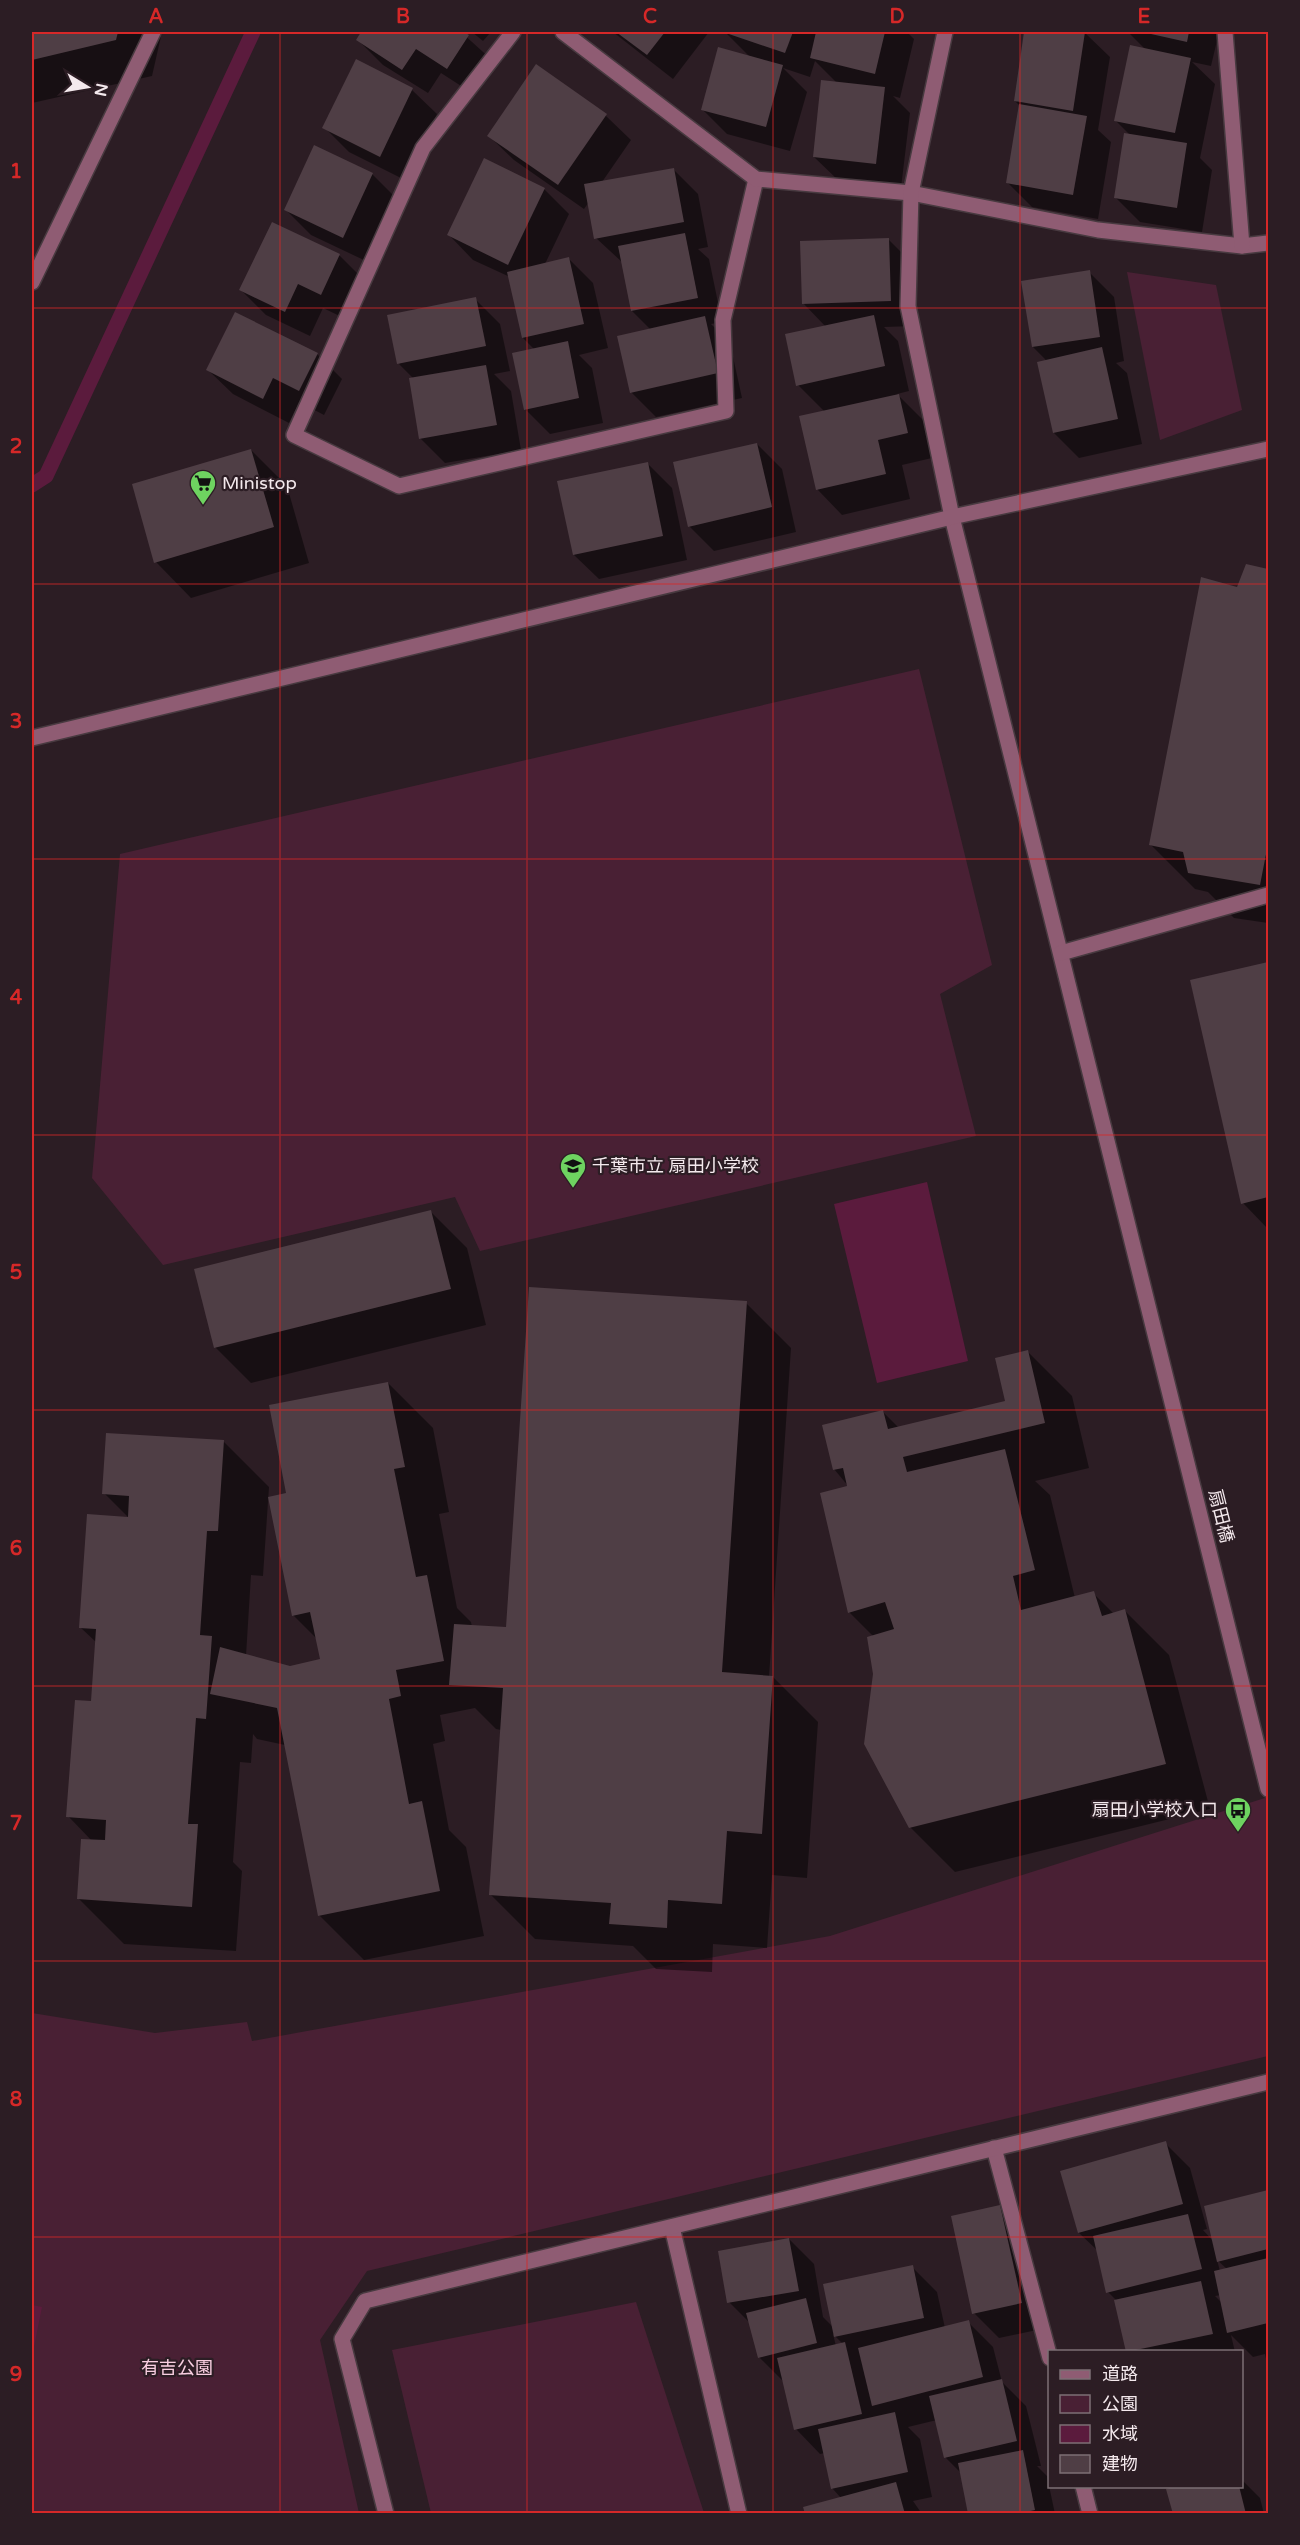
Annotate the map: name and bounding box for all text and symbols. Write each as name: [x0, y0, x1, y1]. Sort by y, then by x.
text: A: [149, 5, 164, 29]
text: B: [396, 5, 410, 29]
text: C: [643, 5, 657, 29]
text: D: [889, 5, 905, 29]
text: E: [1138, 5, 1151, 29]
north arrow: [57, 57, 117, 117]
text: N: [90, 81, 112, 98]
text: 1: [10, 160, 22, 184]
text: 2: [10, 435, 22, 459]
supermarket icon: Ministop: [188, 468, 218, 506]
place label: Ministop: [222, 472, 297, 494]
text: 3: [10, 710, 22, 734]
text: 4: [10, 986, 23, 1010]
school or university icon: 千葉市立 扇田小学校: [558, 1151, 588, 1189]
place label: 千葉市立 扇田小学校: [592, 1155, 759, 1177]
text: 5: [10, 1261, 22, 1285]
street label: 扇田橋: [1204, 1487, 1238, 1545]
text: 6: [10, 1537, 22, 1561]
bus stop icon: 扇田小学校入口: [1223, 1795, 1253, 1833]
place label: 扇田小学校入口: [1092, 1799, 1218, 1821]
text: 7: [10, 1812, 22, 1836]
text: 8: [10, 2088, 22, 2112]
legend: [1048, 2350, 1243, 2488]
park label: 有吉公園: [141, 2357, 213, 2379]
text: 9: [10, 2363, 22, 2387]
text: 道路: [1102, 2363, 1138, 2385]
text: 公園: [1102, 2393, 1138, 2415]
text: 水域: [1102, 2423, 1138, 2445]
text: 建物: [1102, 2453, 1138, 2475]

